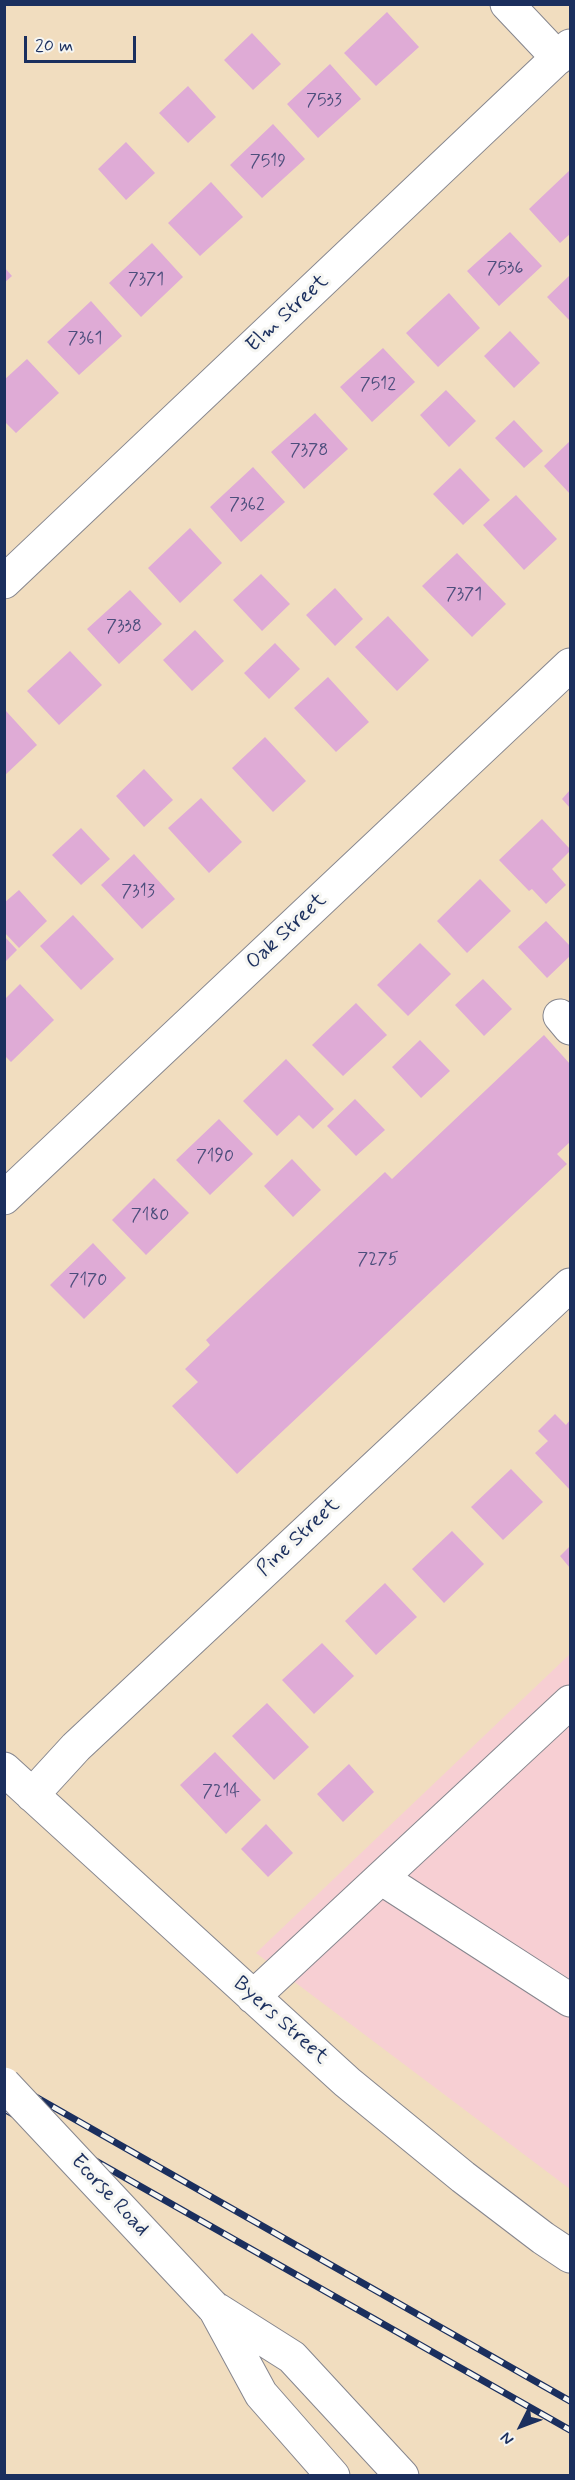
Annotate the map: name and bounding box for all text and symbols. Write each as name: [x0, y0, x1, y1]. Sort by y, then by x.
scale bar: [27, 24, 140, 62]
text: 20 m: [35, 34, 73, 58]
house number: 7533: [306, 90, 342, 112]
house number: 7519: [250, 151, 286, 173]
house number: 7536: [486, 258, 524, 280]
house number: 7371: [128, 269, 164, 291]
street label: Elm Street: [242, 270, 334, 358]
house number: 7361: [67, 328, 103, 350]
house number: 7512: [360, 374, 396, 396]
house number: 7378: [290, 440, 328, 462]
house number: 7362: [229, 494, 265, 516]
house number: 7371: [446, 584, 482, 606]
house number: 7338: [106, 616, 142, 638]
house number: 7313: [121, 881, 155, 903]
street label: Oak Street: [242, 888, 332, 976]
house number: 7190: [196, 1146, 234, 1168]
house number: 7180: [131, 1205, 169, 1227]
house number: 7275: [357, 1249, 399, 1271]
house number: 7170: [69, 1270, 107, 1292]
street label: Pine Street: [253, 1493, 345, 1583]
house number: 7214: [202, 1781, 240, 1803]
street label: Byers Street: [227, 1972, 333, 2070]
street label: Ecorse Road: [65, 2150, 153, 2242]
north arrow: [491, 2396, 551, 2456]
text: N: [496, 2427, 519, 2449]

